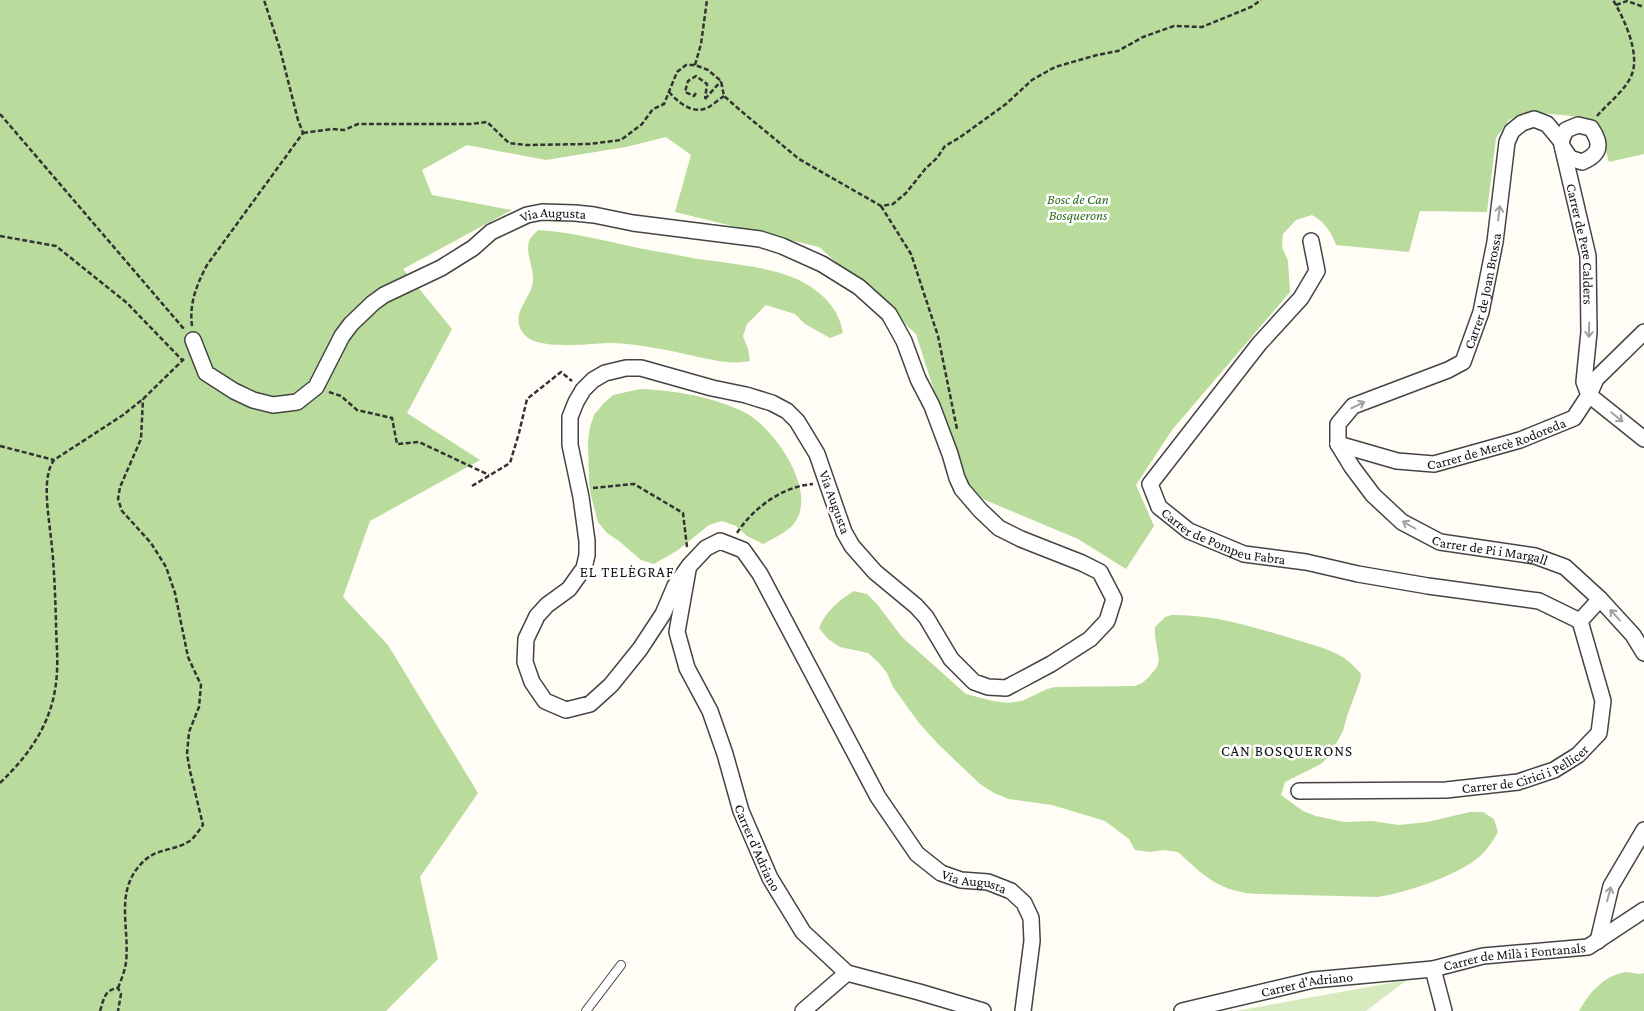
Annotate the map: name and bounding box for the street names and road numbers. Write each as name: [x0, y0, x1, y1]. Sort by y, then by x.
street label: Carrer de Pere Calders: [1563, 182, 1597, 305]
street label: Via Augusta: [517, 204, 588, 225]
street label: Carrer de Joan Brossa: [1460, 232, 1504, 351]
street label: Carrer de Mercè Rodoreda: [1426, 414, 1569, 472]
street label: Via Augusta: [816, 468, 854, 536]
street label: Carrer de Pompeu Fabra: [1158, 504, 1287, 567]
street label: Carrer de Pi i Margall: [1429, 531, 1550, 568]
street label: Carrer de Cirici i Pellicer: [1461, 741, 1592, 796]
street label: Carrer d'Adriano: [732, 802, 784, 894]
street label: Via Augusta: [940, 866, 1010, 897]
street label: Carrer de Milà i Fontanals: [1442, 939, 1587, 974]
street label: Carrer d'Adriano: [1259, 968, 1354, 1000]

